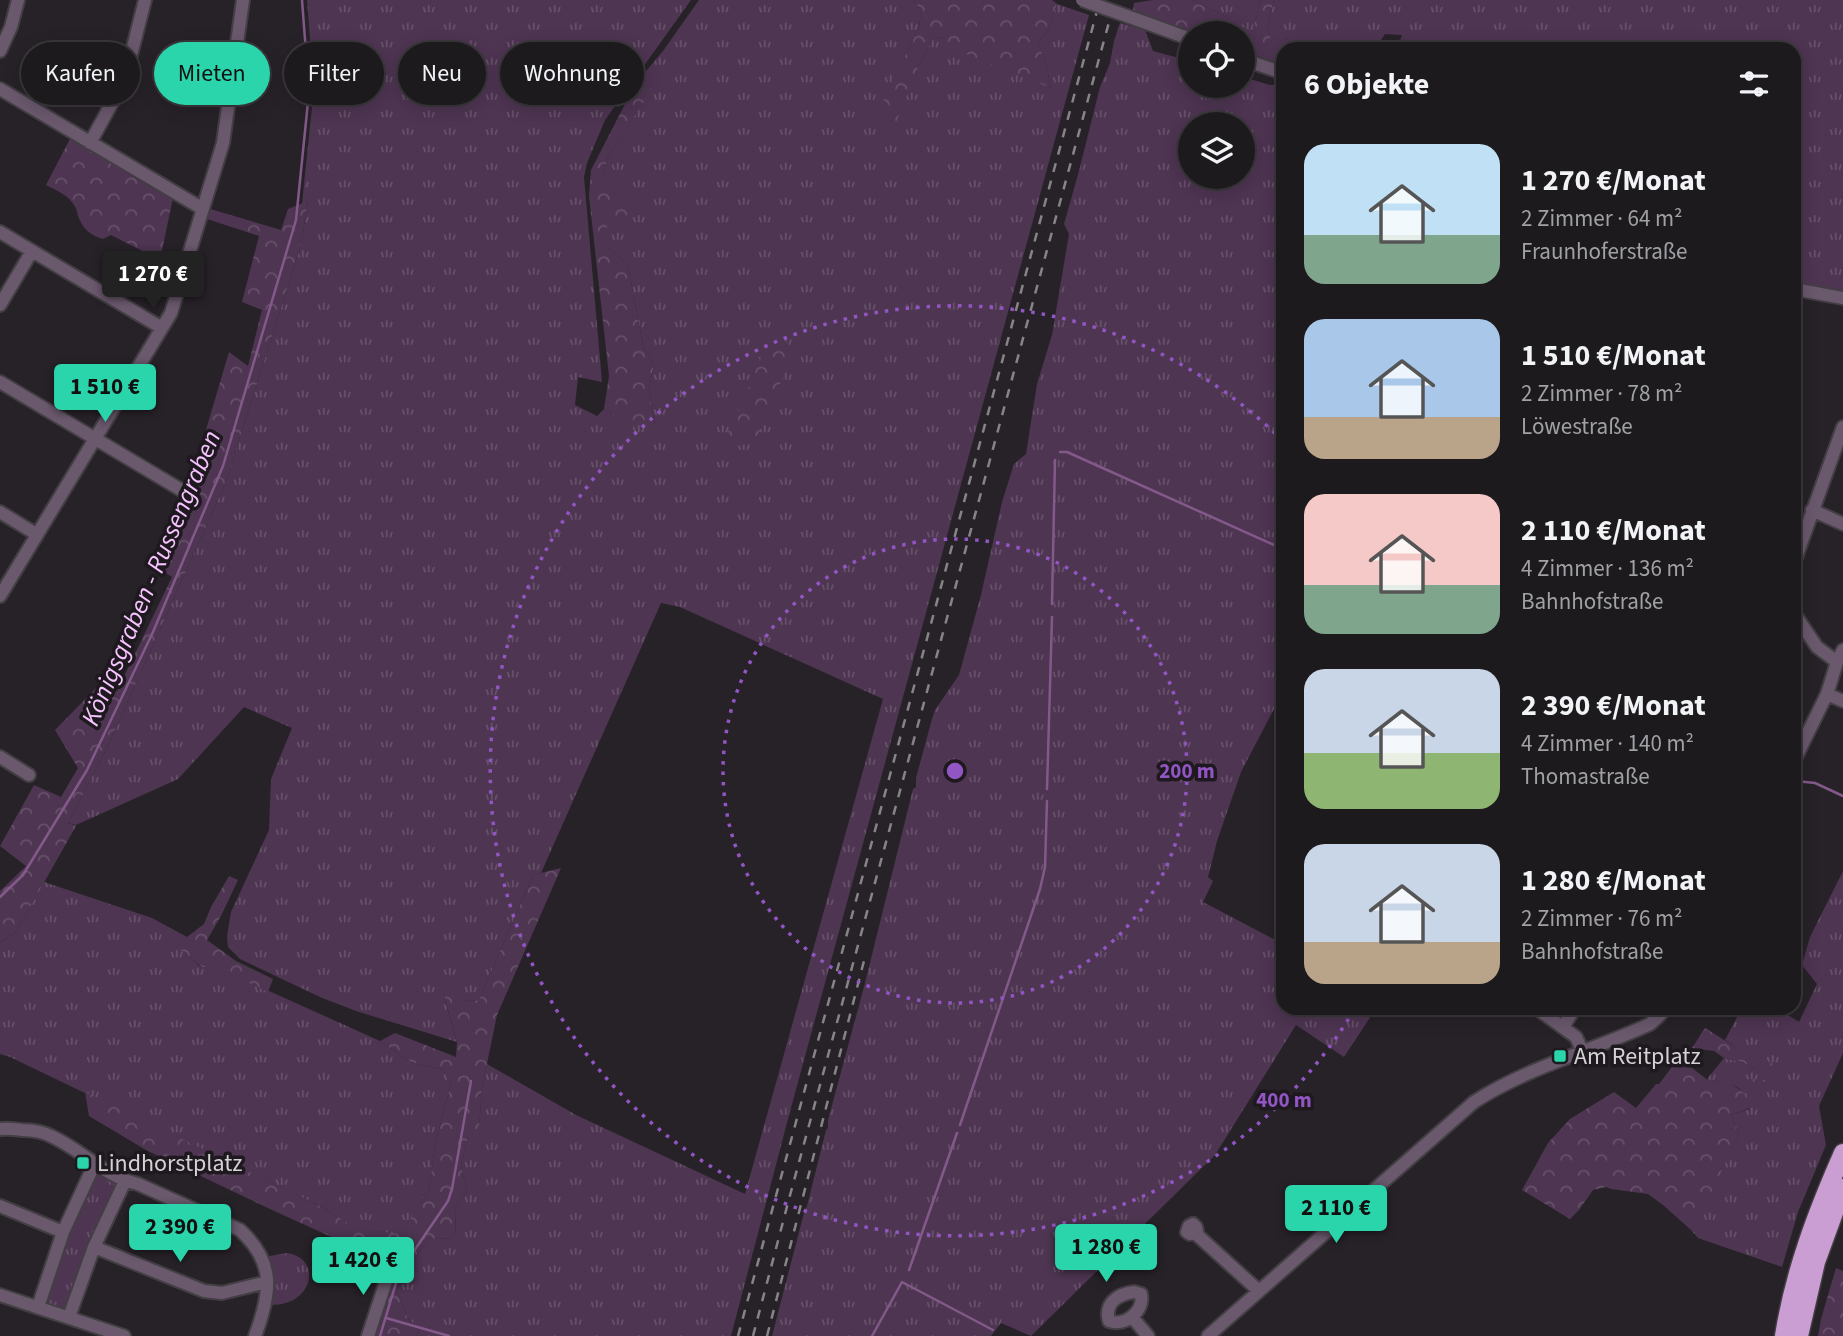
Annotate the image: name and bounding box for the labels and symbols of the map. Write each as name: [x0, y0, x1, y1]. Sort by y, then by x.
pin: 1 270 €: [88, 252, 218, 311]
pin: 1 510 €: [40, 364, 170, 424]
water label: Königsgraben - Russengraben: [72, 425, 230, 731]
text: 200 m: [1159, 756, 1215, 786]
centre of rings: [943, 759, 967, 783]
place label: Am Reitplatz: [1574, 1039, 1701, 1074]
marker: Am Reitplatz: [1552, 1048, 1568, 1064]
text: 400 m: [1256, 1085, 1312, 1115]
place label: Lindhorstplatz: [97, 1146, 243, 1181]
marker: Lindhorstplatz: [75, 1155, 91, 1171]
pin: 2 110 €: [1271, 1186, 1401, 1245]
pin: 2 390 €: [115, 1204, 245, 1264]
pin: 1 280 €: [1041, 1224, 1171, 1284]
pin: 1 420 €: [298, 1238, 428, 1297]

